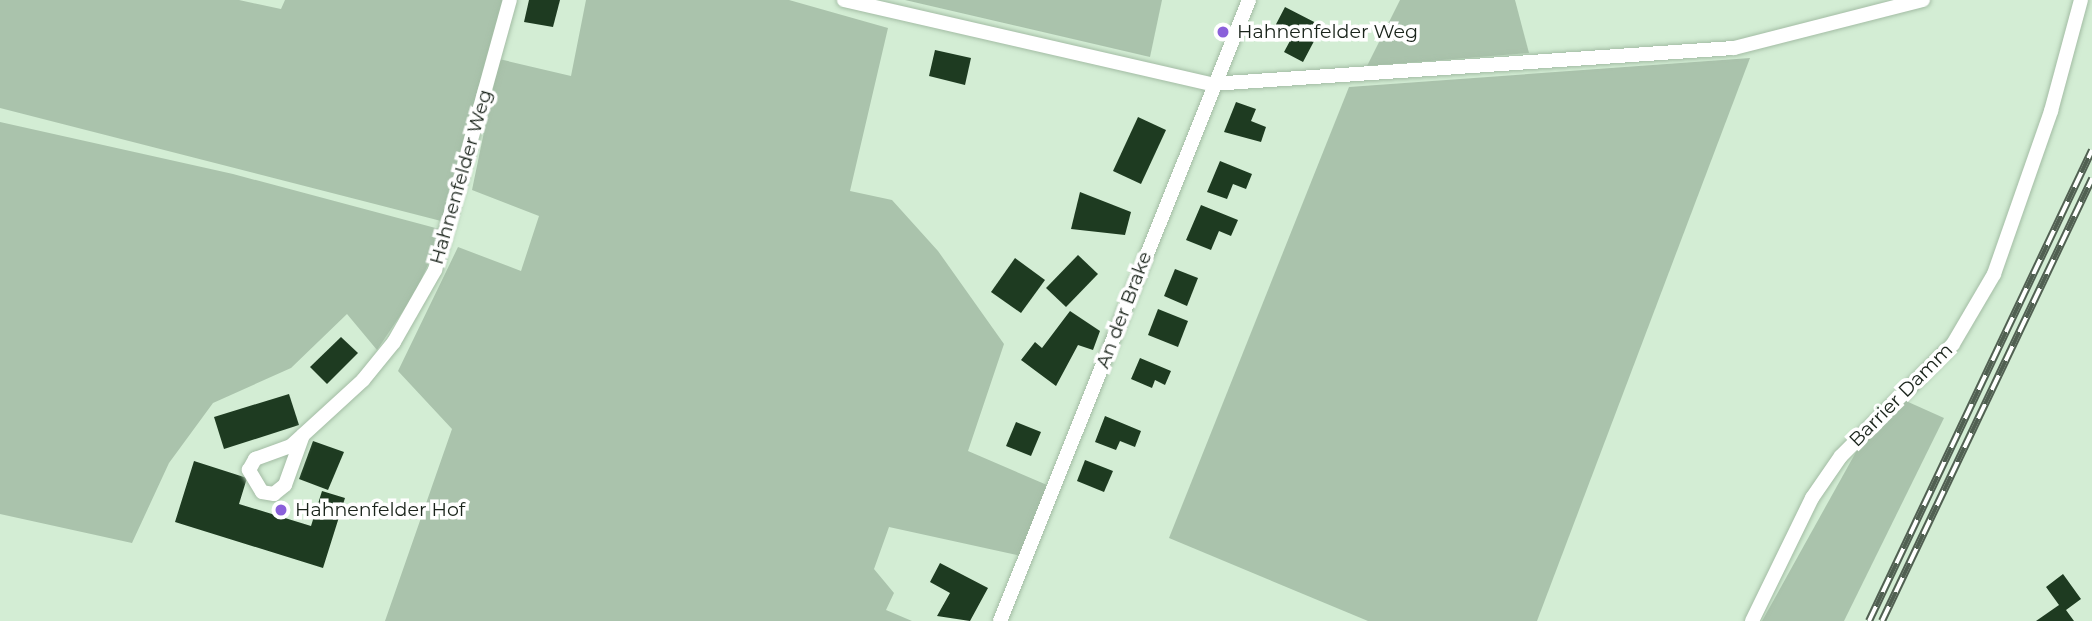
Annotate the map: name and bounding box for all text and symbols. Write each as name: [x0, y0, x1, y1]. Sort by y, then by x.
place label: Hahnenfelder Weg: [1237, 21, 1418, 43]
marker: Hahnenfelder Weg: [1215, 24, 1231, 40]
street label: Hahnenfelder Weg: [425, 87, 497, 267]
street label: An der Brake: [1091, 248, 1157, 372]
street label: Barrier Damm: [1845, 339, 1957, 451]
place label: Hahnenfelder Hof: [295, 499, 465, 521]
marker: Hahnenfelder Hof: [273, 502, 289, 518]

